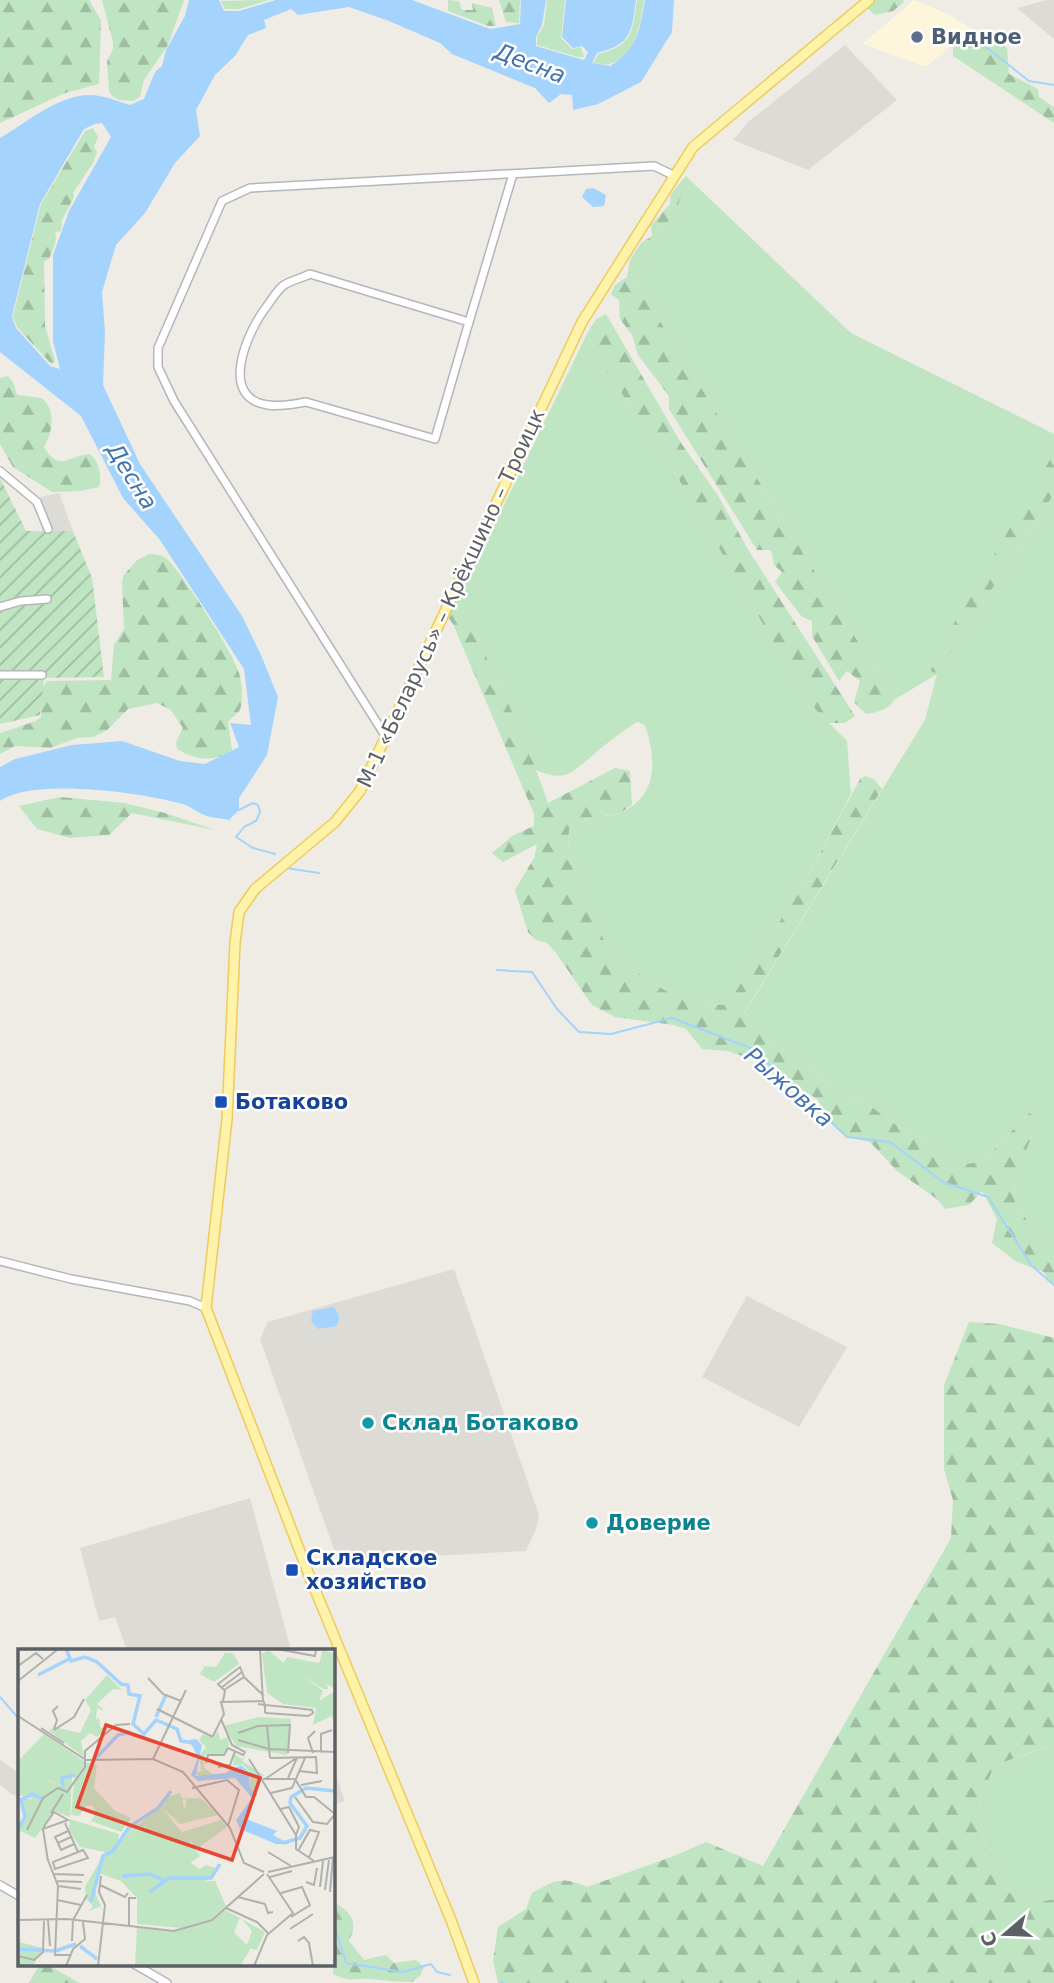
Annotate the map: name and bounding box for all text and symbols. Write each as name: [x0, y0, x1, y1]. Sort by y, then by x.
place label: Видное: [931, 25, 1022, 49]
marker: Видное: [909, 29, 925, 45]
water label: Десна: [490, 37, 569, 88]
street label: М-1 «Беларусь» – Крёкшино – Троицк: [352, 405, 550, 791]
water label: Десна: [101, 437, 163, 514]
water label: Рыжовка: [740, 1042, 838, 1132]
place label: Ботаково: [235, 1090, 348, 1114]
marker: Ботаково: [213, 1094, 229, 1110]
place label: Склад Ботаково: [382, 1411, 579, 1435]
marker: Склад Ботаково: [360, 1415, 376, 1431]
place label: Доверие: [606, 1511, 711, 1535]
marker: Доверие: [584, 1515, 600, 1531]
place label: Складское хозяйство: [306, 1546, 438, 1594]
marker: Складское хозяйство: [284, 1562, 300, 1578]
inset map: [18, 1649, 334, 1966]
north arrow: [970, 1899, 1040, 1969]
text: С: [976, 1929, 1002, 1950]

